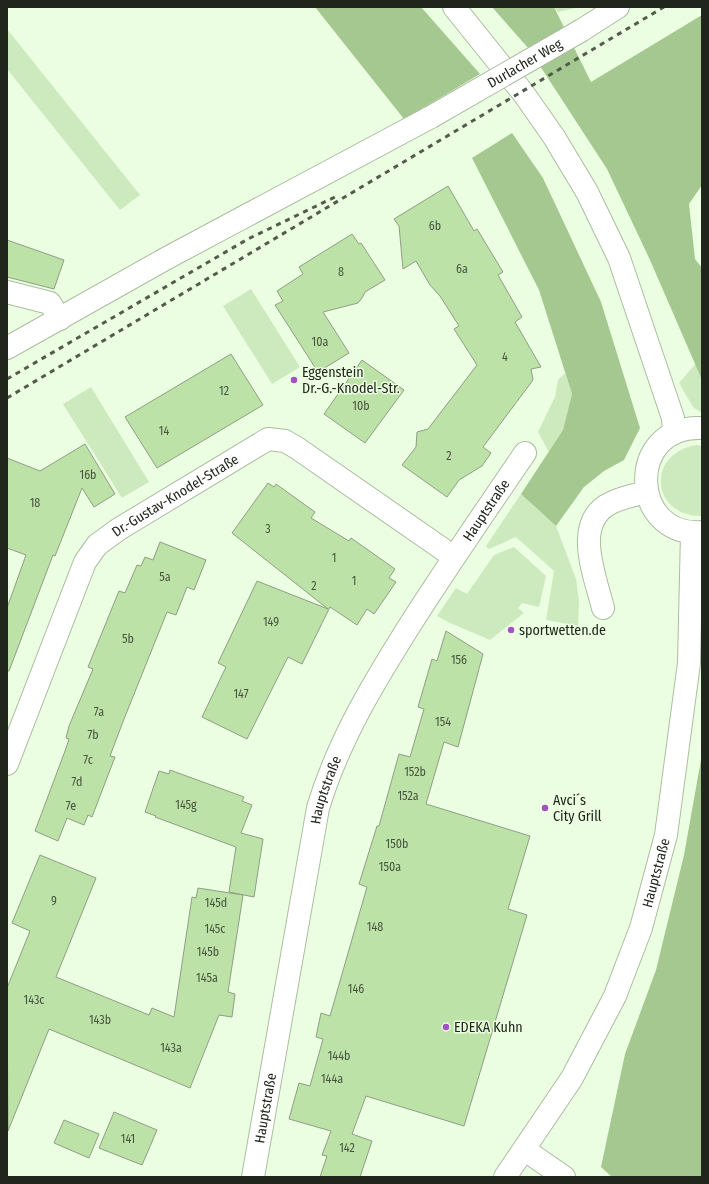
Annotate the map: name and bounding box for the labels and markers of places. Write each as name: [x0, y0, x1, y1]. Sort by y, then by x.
place label: Eggenstein Dr.-G.-Knodel-Str.: [302, 364, 400, 397]
marker: Eggenstein Dr.-G.-Knodel-Str.: [289, 375, 299, 385]
place label: sportwetten.de: [519, 622, 606, 639]
marker: sportwetten.de: [506, 625, 516, 635]
place label: Avci´s City Grill: [553, 792, 602, 825]
marker: Avci´s City Grill: [540, 803, 550, 813]
place label: EDEKA Kuhn: [454, 1019, 523, 1036]
marker: EDEKA Kuhn: [441, 1022, 451, 1032]

